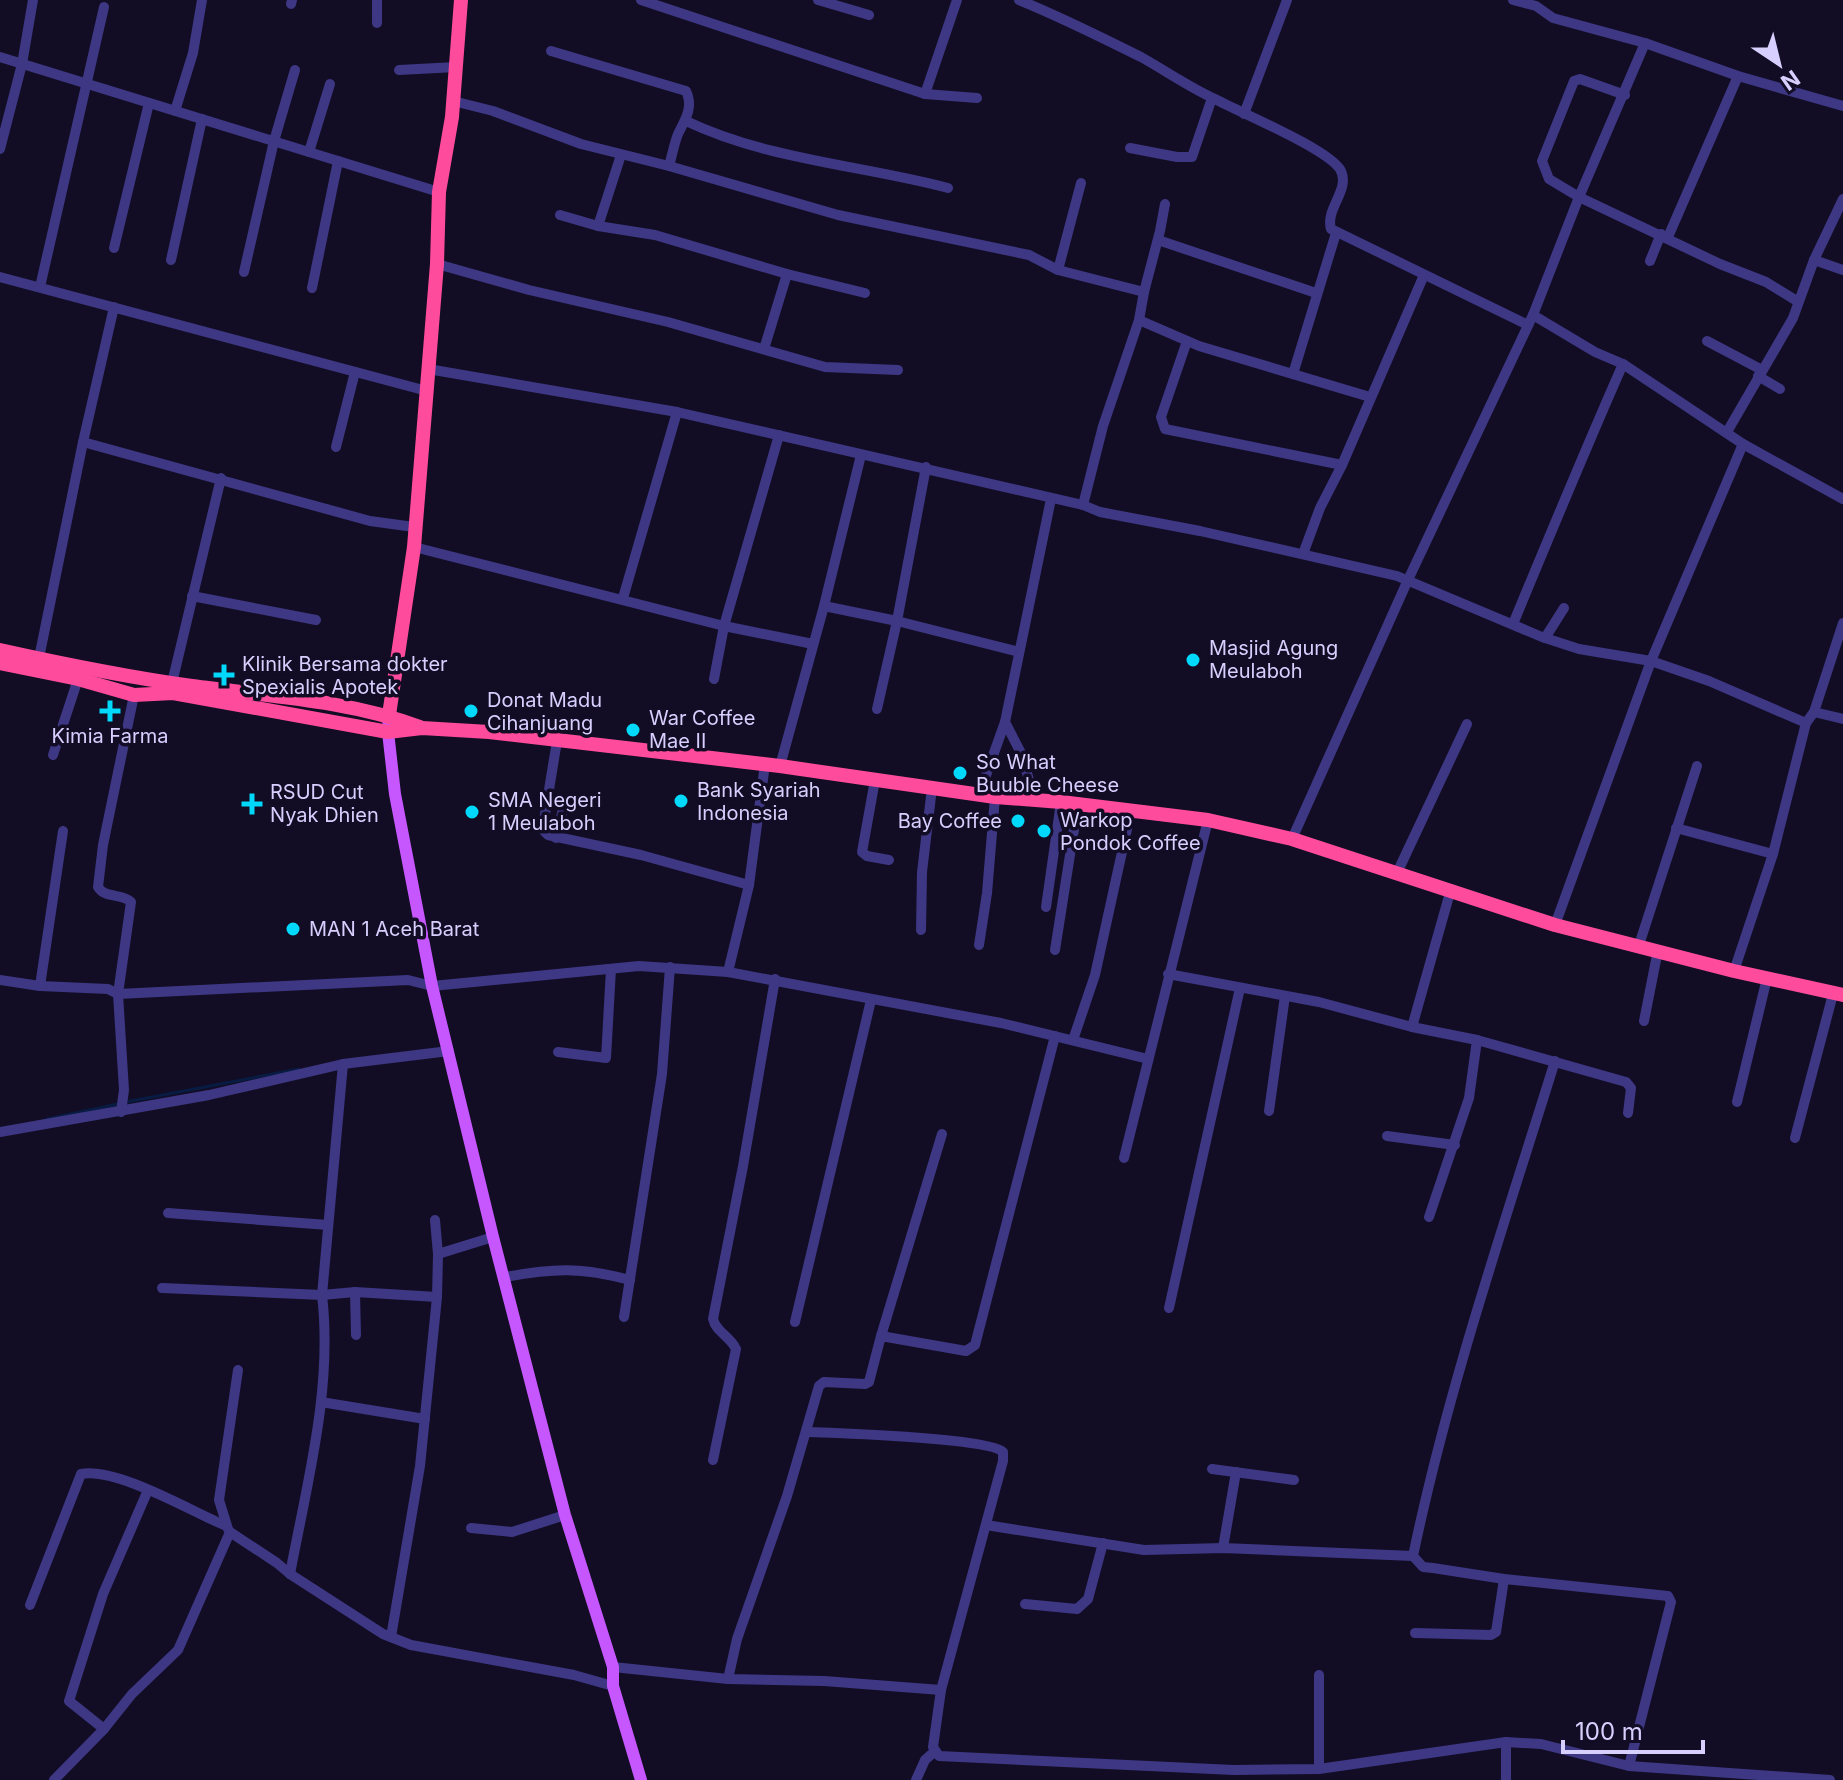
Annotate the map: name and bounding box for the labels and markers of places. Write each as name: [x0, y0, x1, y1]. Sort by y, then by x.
place label: Masjid Agung Meulaboh: [1209, 636, 1338, 683]
marker: Masjid Agung Meulaboh: [1184, 651, 1202, 669]
place label: Klinik Bersama dokter Spexialis Apotek: [242, 652, 448, 699]
marker: Klinik Bersama dokter Spexialis Apotek: [213, 664, 235, 686]
place label: Donat Madu Cihanjuang: [487, 688, 602, 735]
marker: Kimia Farma: [101, 702, 119, 720]
marker: Donat Madu Cihanjuang: [462, 702, 480, 720]
place label: War Coffee Mae II: [649, 706, 755, 753]
marker: War Coffee Mae II: [624, 721, 642, 739]
place label: Kimia Farma: [52, 724, 168, 748]
place label: So What Buuble Cheese: [976, 750, 1119, 797]
marker: So What Buuble Cheese: [951, 764, 969, 782]
place label: Bank Syariah Indonesia: [697, 778, 821, 825]
place label: RSUD Cut Nyak Dhien: [270, 780, 379, 827]
place label: SMA Negeri 1 Meulaboh: [488, 788, 602, 835]
marker: Bank Syariah Indonesia: [672, 792, 690, 810]
marker: RSUD Cut Nyak Dhien: [241, 793, 263, 815]
marker: SMA Negeri 1 Meulaboh: [463, 803, 481, 821]
place label: Warkop Pondok Coffee: [1060, 808, 1201, 855]
place label: Bay Coffee: [898, 809, 1002, 833]
marker: Bay Coffee: [1009, 812, 1027, 830]
marker: Warkop Pondok Coffee: [1035, 822, 1053, 840]
place label: MAN 1 Aceh Barat: [309, 917, 480, 941]
marker: MAN 1 Aceh Barat: [284, 920, 302, 938]

